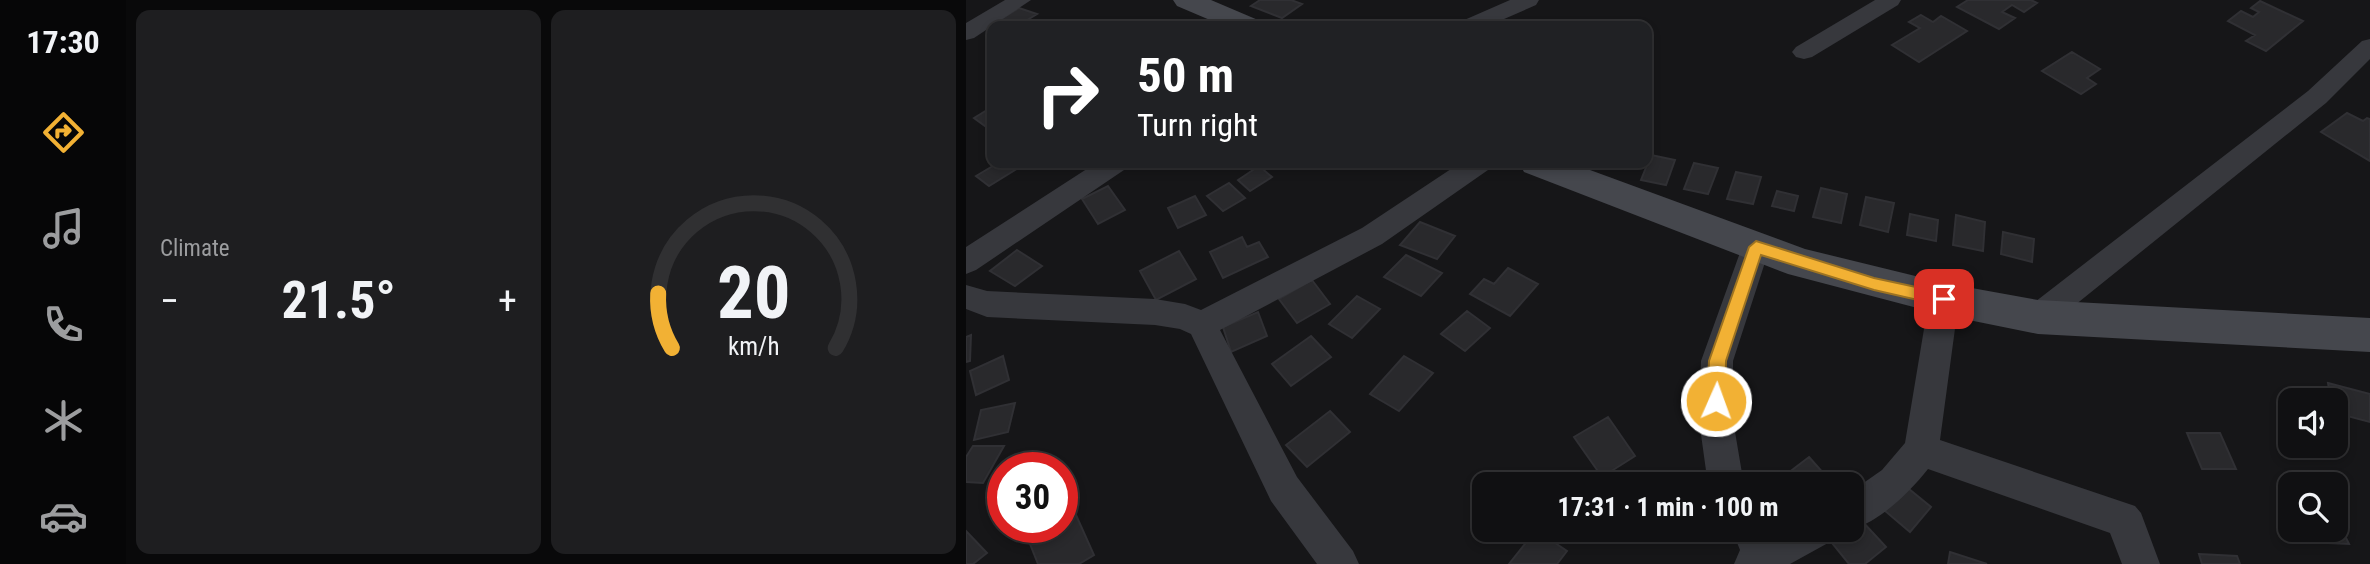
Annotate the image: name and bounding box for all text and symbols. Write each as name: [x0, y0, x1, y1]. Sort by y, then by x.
text: 17:30: [26, 23, 100, 61]
text: 50 m: [1137, 47, 1234, 104]
icon: right: [1022, 49, 1113, 140]
text: Turn right: [1137, 106, 1258, 144]
icon: directions: [39, 108, 88, 157]
icon: music: [39, 204, 88, 253]
text: Climate: [160, 235, 230, 262]
text: 20: [717, 250, 790, 336]
pin: [1914, 269, 1974, 329]
text: 21.5°: [281, 270, 396, 331]
text: −: [160, 279, 179, 323]
text: +: [498, 279, 517, 323]
icon: arrive: [1925, 280, 1963, 318]
icon: phone: [39, 300, 88, 349]
text: km/h: [728, 332, 779, 361]
position arrow: [1679, 364, 1753, 438]
map controls: [2278, 388, 2348, 542]
button: sound: [2278, 388, 2348, 458]
icon: climate: [39, 396, 88, 445]
speed limit sign: 30: [987, 452, 1078, 543]
button: search: [2278, 472, 2348, 542]
icon: car: [39, 492, 88, 541]
text: 17:31 · 1 min · 100 m: [1558, 492, 1778, 522]

